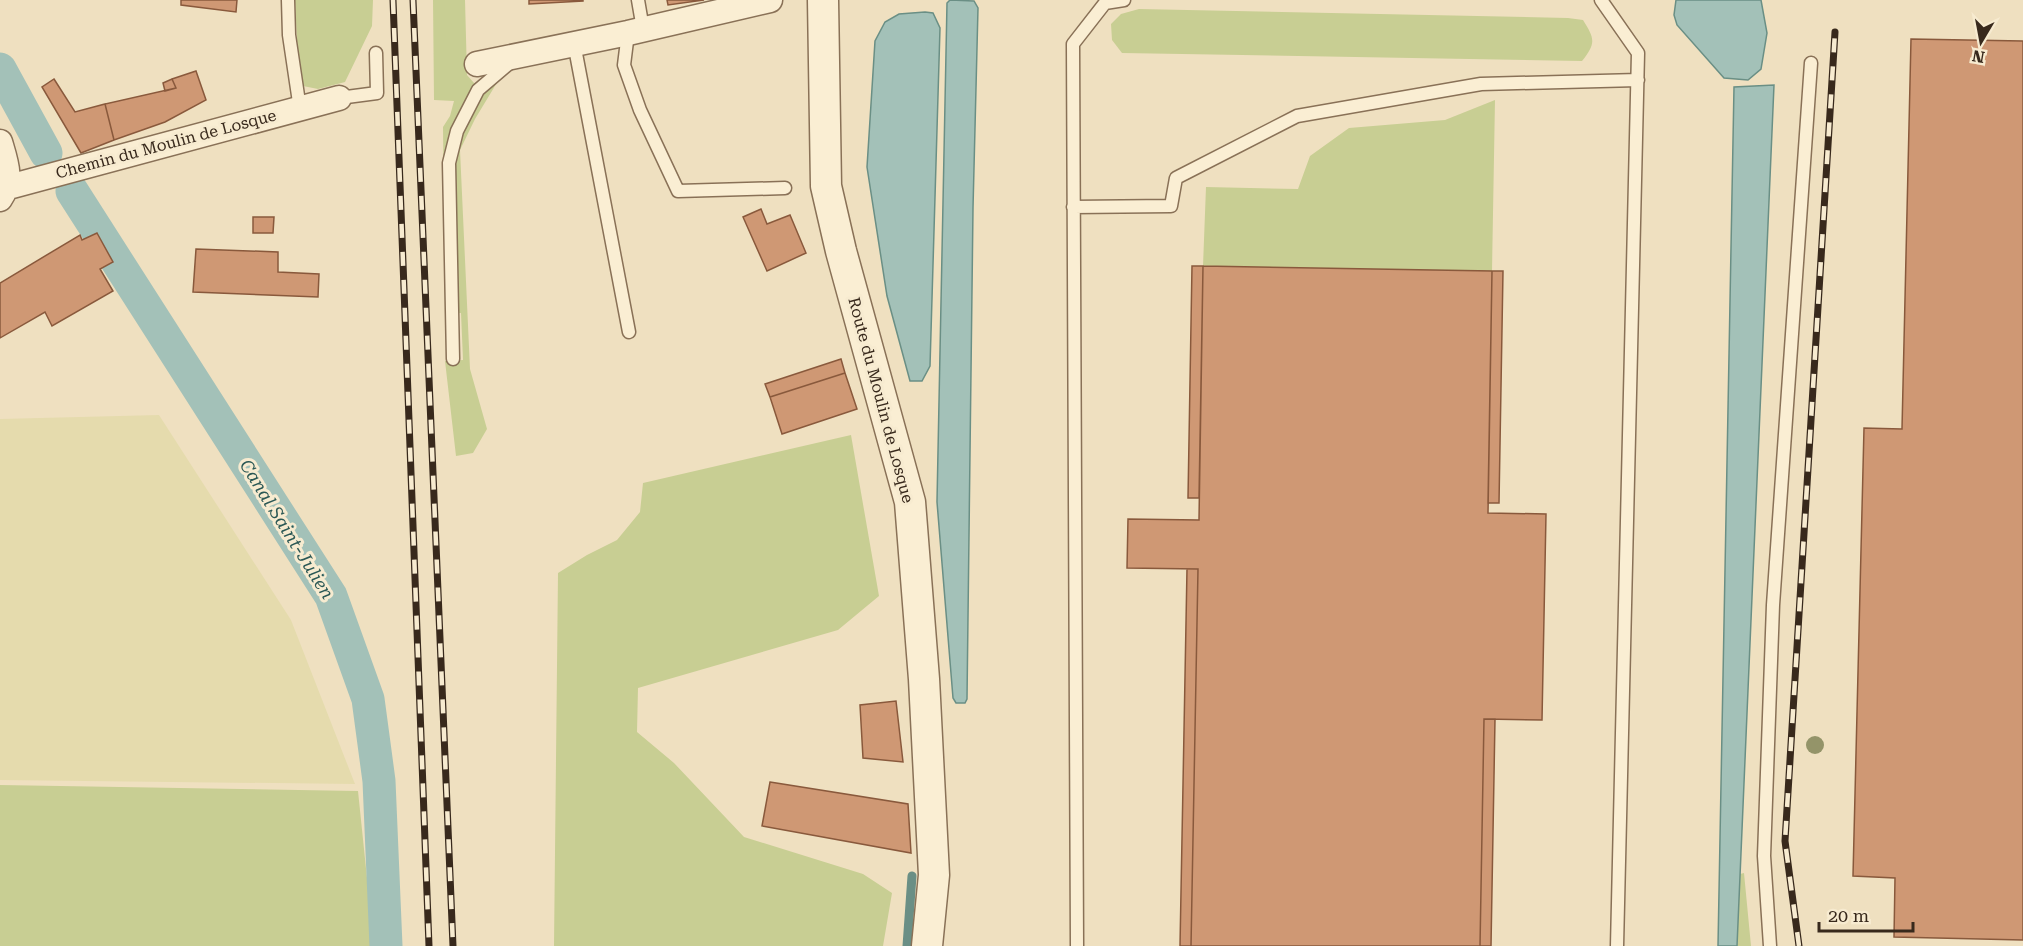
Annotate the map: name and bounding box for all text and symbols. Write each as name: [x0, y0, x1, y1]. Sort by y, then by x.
north arrow: [1951, 12, 2011, 72]
text: N: [1971, 46, 1986, 67]
street label: Chemin du Moulin de Losque: [54, 105, 279, 183]
street label: Route du Moulin de Losque: [844, 295, 918, 505]
water label: Canal Saint-Julien: [236, 455, 338, 603]
scale bar: [1819, 895, 1914, 933]
text: 20 m: [1828, 905, 1869, 926]

